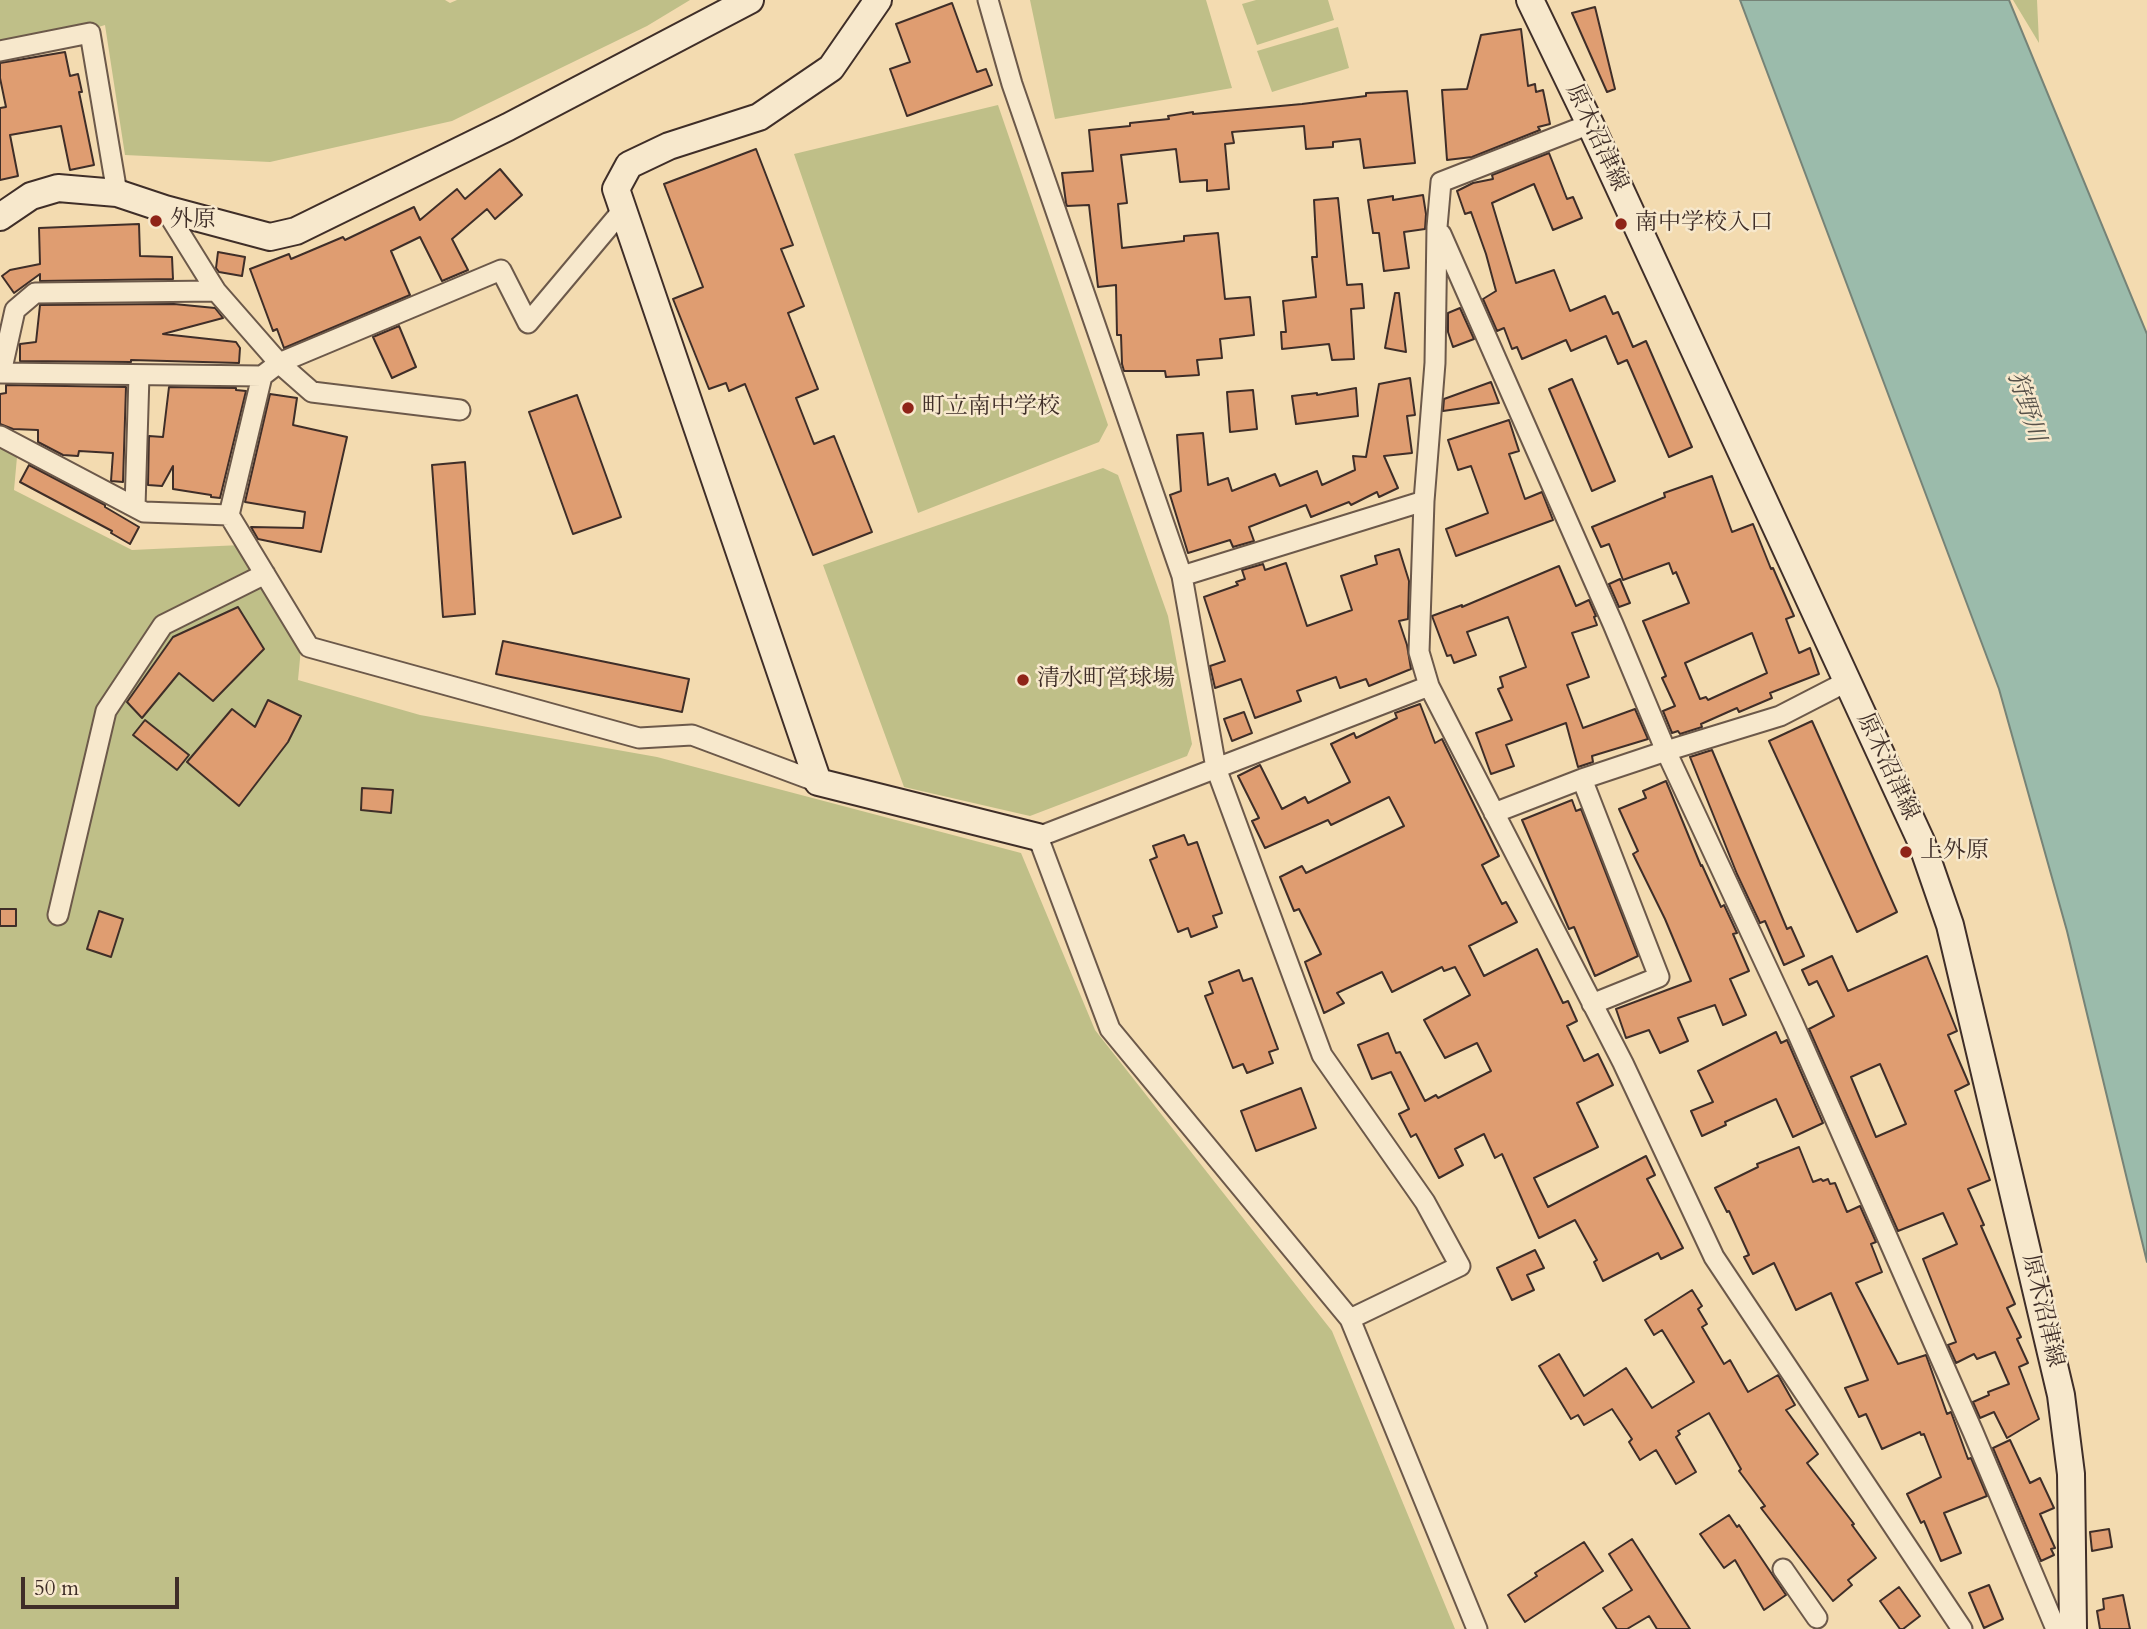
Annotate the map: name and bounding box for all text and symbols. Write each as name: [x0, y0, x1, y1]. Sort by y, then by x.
street label: 原木沼津線: [1559, 80, 1633, 196]
place label: 外原: [170, 207, 216, 235]
place label: 南中学校入口: [1635, 210, 1773, 238]
marker: 外原: [148, 213, 164, 229]
marker: 南中学校入口: [1613, 216, 1629, 232]
water label: 狩野川: [2000, 368, 2050, 446]
place label: 町立南中学校: [922, 394, 1060, 422]
marker: 町立南中学校: [900, 400, 916, 416]
place label: 清水町営球場: [1037, 666, 1175, 694]
marker: 清水町営球場: [1015, 672, 1031, 688]
street label: 原木沼津線: [1850, 709, 1924, 825]
place label: 上外原: [1920, 838, 1989, 866]
marker: 上外原: [1898, 844, 1914, 860]
street label: 原木沼津線: [2016, 1252, 2068, 1370]
scale bar: [24, 1562, 182, 1606]
text: 50 m: [34, 1574, 79, 1603]

